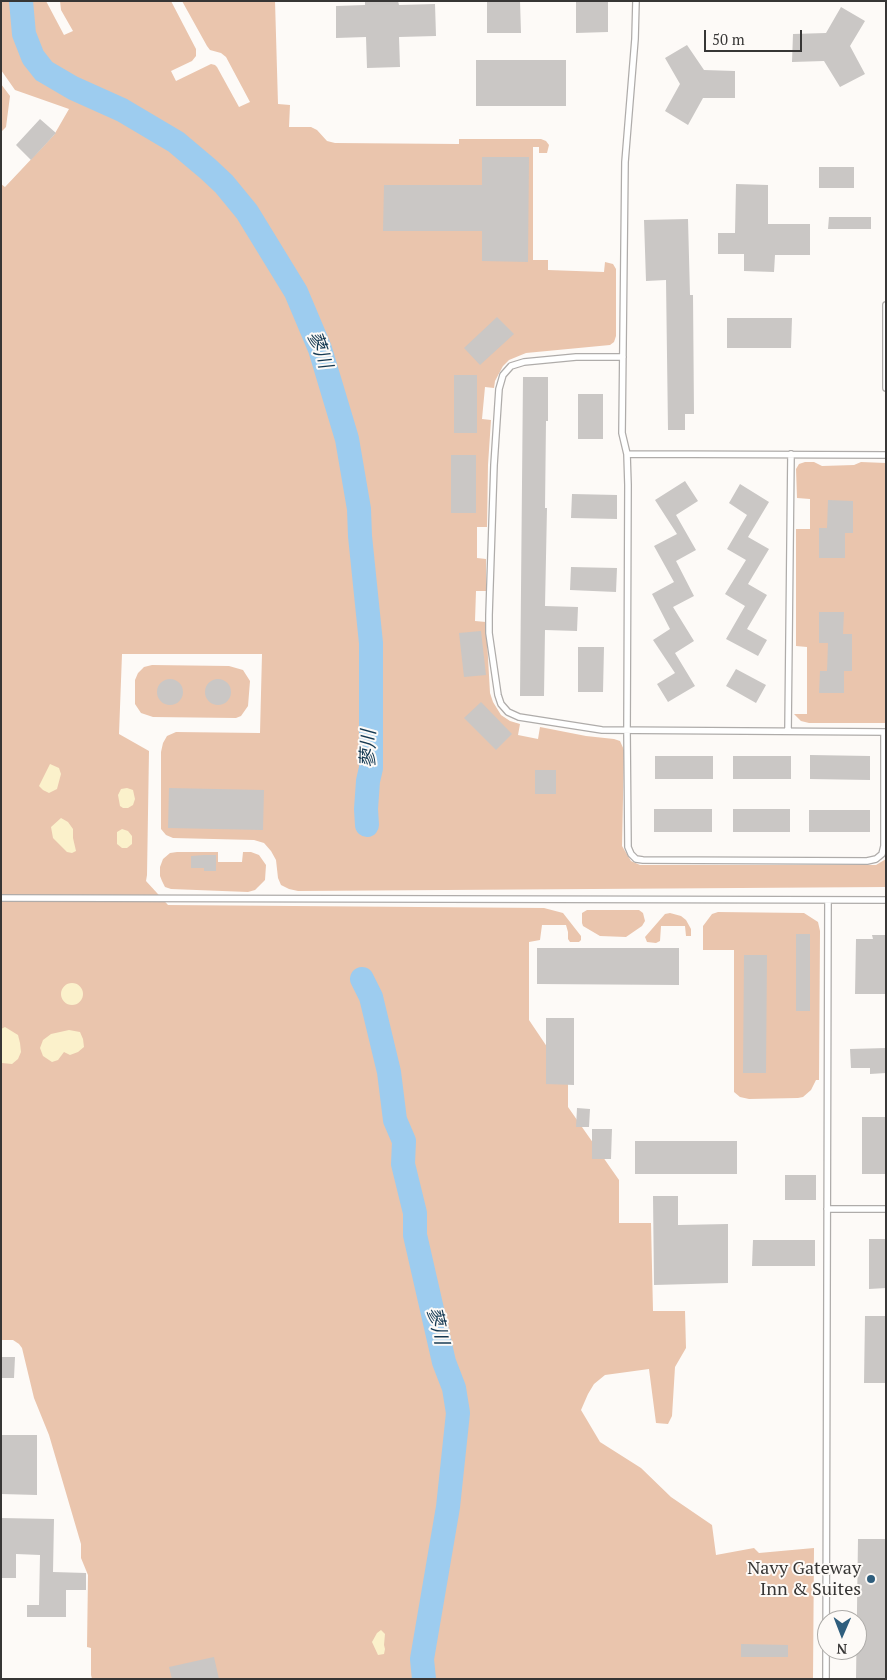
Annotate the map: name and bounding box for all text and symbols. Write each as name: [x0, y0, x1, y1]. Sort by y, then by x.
scale bar: [707, 20, 804, 52]
text: 50 m: [712, 29, 745, 49]
water label: 蓼川: [302, 328, 336, 372]
water label: 蓼川: [357, 730, 381, 768]
water label: 蓼川: [421, 1305, 453, 1347]
place label: Navy Gateway Inn & Suites: [747, 1558, 861, 1600]
marker: Navy Gateway Inn & Suites: [865, 1573, 877, 1585]
north arrow: [817, 1610, 867, 1660]
text: N: [836, 1640, 847, 1659]

